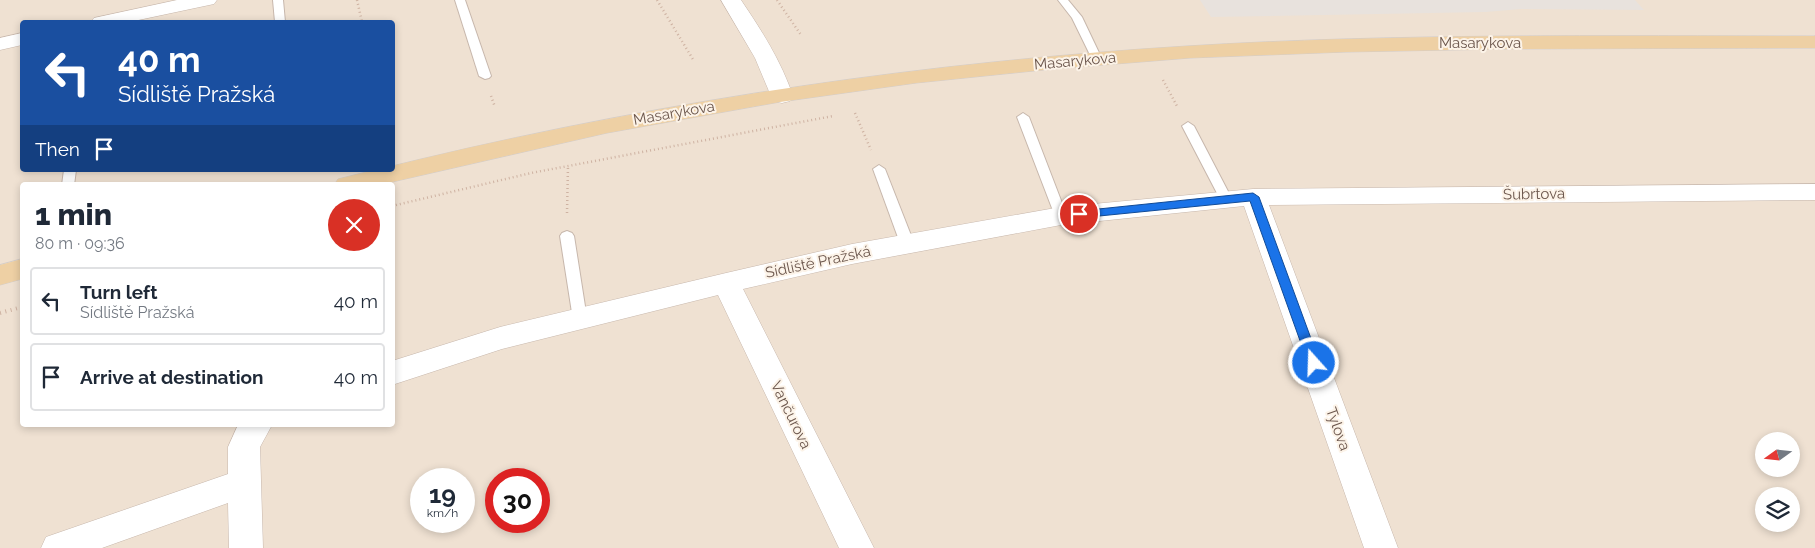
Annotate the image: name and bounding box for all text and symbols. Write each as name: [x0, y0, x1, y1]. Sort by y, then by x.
street label: Masarykova: [1439, 34, 1521, 52]
text: 40 m: [118, 39, 200, 80]
icon: left: [35, 40, 100, 105]
street label: Masarykova: [1033, 48, 1117, 74]
text: Sídliště Pražská: [118, 81, 275, 107]
street label: Masarykova: [632, 97, 716, 129]
icon: arrive: [90, 135, 118, 163]
text: Then: [35, 138, 80, 160]
street label: Šubrtova: [1503, 183, 1565, 204]
pin: [1058, 193, 1100, 235]
text: 1 min: [35, 197, 112, 232]
button: close: [328, 199, 380, 251]
icon: arrive: [1065, 200, 1093, 228]
text: 80 m · 09:36: [35, 234, 125, 253]
street label: Sídliště Pražská: [764, 242, 872, 282]
text: Turn left: [80, 281, 157, 303]
icon: left: [37, 287, 65, 315]
text: 40 m: [334, 290, 378, 312]
text: Sídliště Pražská: [80, 303, 194, 322]
position arrow: [1287, 336, 1339, 388]
icon: arrive: [37, 363, 65, 391]
text: Arrive at destination: [80, 366, 264, 388]
text: 40 m: [334, 366, 378, 388]
street label: Vančurova: [767, 378, 815, 452]
street label: Tylova: [1322, 405, 1354, 453]
north arrow: [1755, 432, 1800, 478]
map controls: [1755, 432, 1800, 532]
speed limit sign: 30: [485, 468, 550, 533]
text: 19: [429, 479, 456, 509]
button: layers: [1755, 487, 1800, 532]
text: km/h: [427, 506, 458, 520]

